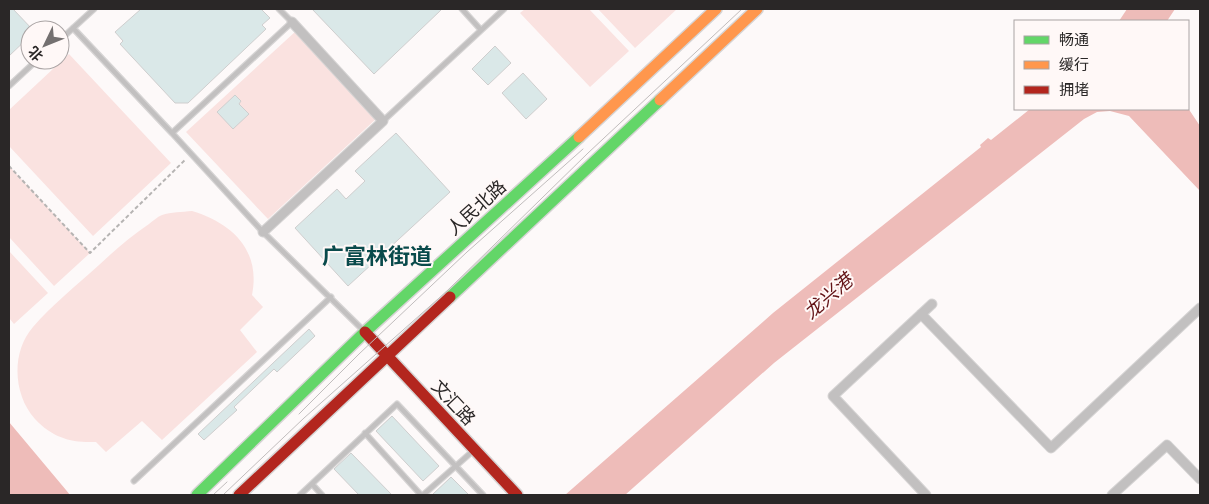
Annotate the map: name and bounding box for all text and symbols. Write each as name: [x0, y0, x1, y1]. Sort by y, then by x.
north arrow: [20, 20, 70, 70]
legend: [1014, 20, 1189, 110]
text: 畅通: [1059, 31, 1089, 48]
text: 北: [25, 43, 46, 64]
text: 缓行: [1059, 56, 1089, 73]
text: 拥堵: [1059, 81, 1089, 98]
street label: 人民北路: [443, 175, 509, 239]
district label: 广富林街道: [322, 243, 432, 268]
water label: 龙兴港: [799, 267, 859, 323]
street label: 文汇路: [428, 375, 480, 429]

